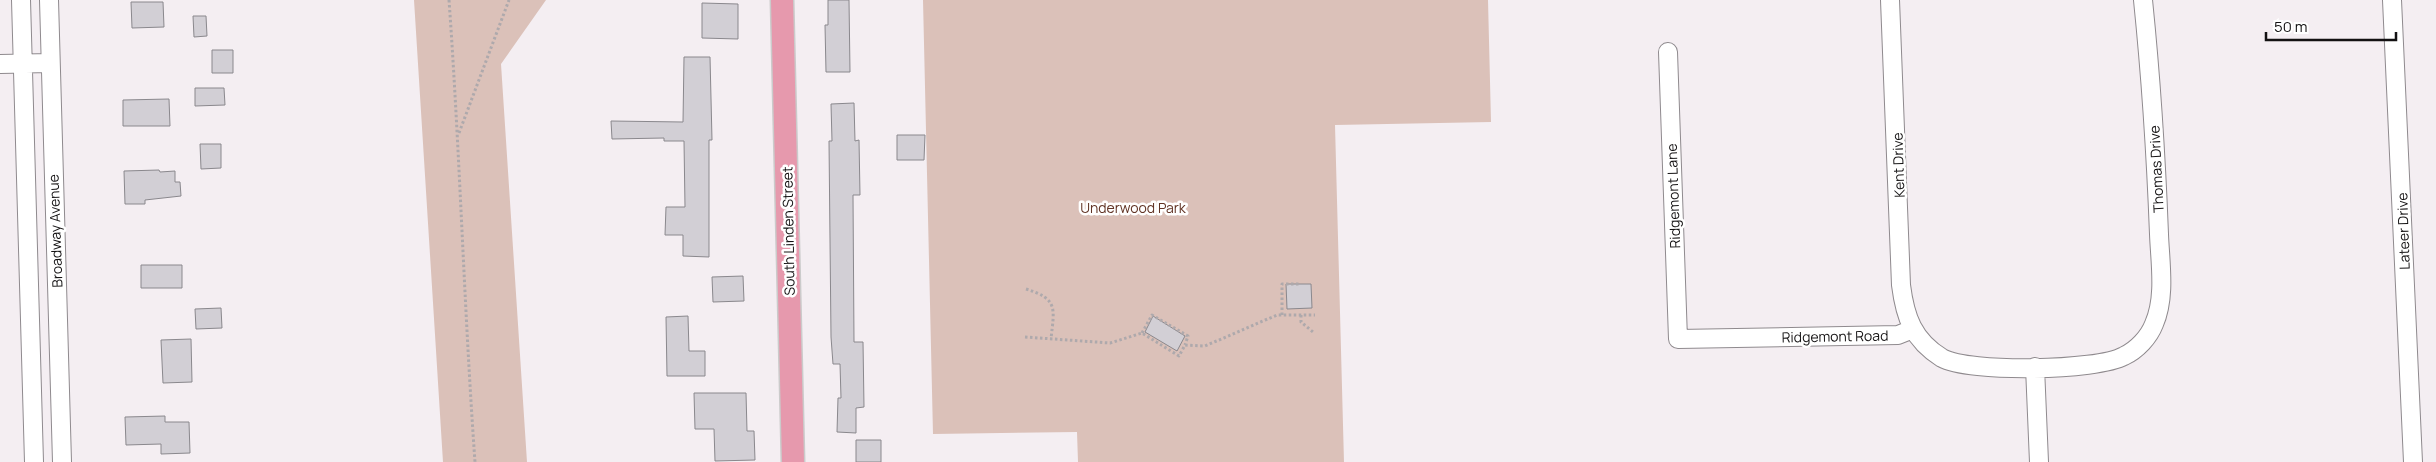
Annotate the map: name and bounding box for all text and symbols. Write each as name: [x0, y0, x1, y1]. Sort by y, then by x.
scale bar: [2266, 10, 2396, 42]
text: 50 m: [2274, 16, 2308, 37]
street label: Thomas Drive: [2144, 125, 2168, 213]
street label: Kent Drive: [1887, 132, 1909, 198]
street label: Ridgemont Lane: [1662, 143, 1684, 249]
street label: South Linden Street: [777, 166, 799, 296]
street label: Broadway Avenue: [44, 174, 66, 288]
street label: Lateer Drive: [2392, 192, 2414, 270]
park label: Underwood Park: [1080, 198, 1187, 217]
street label: Ridgemont Road: [1782, 326, 1888, 346]

